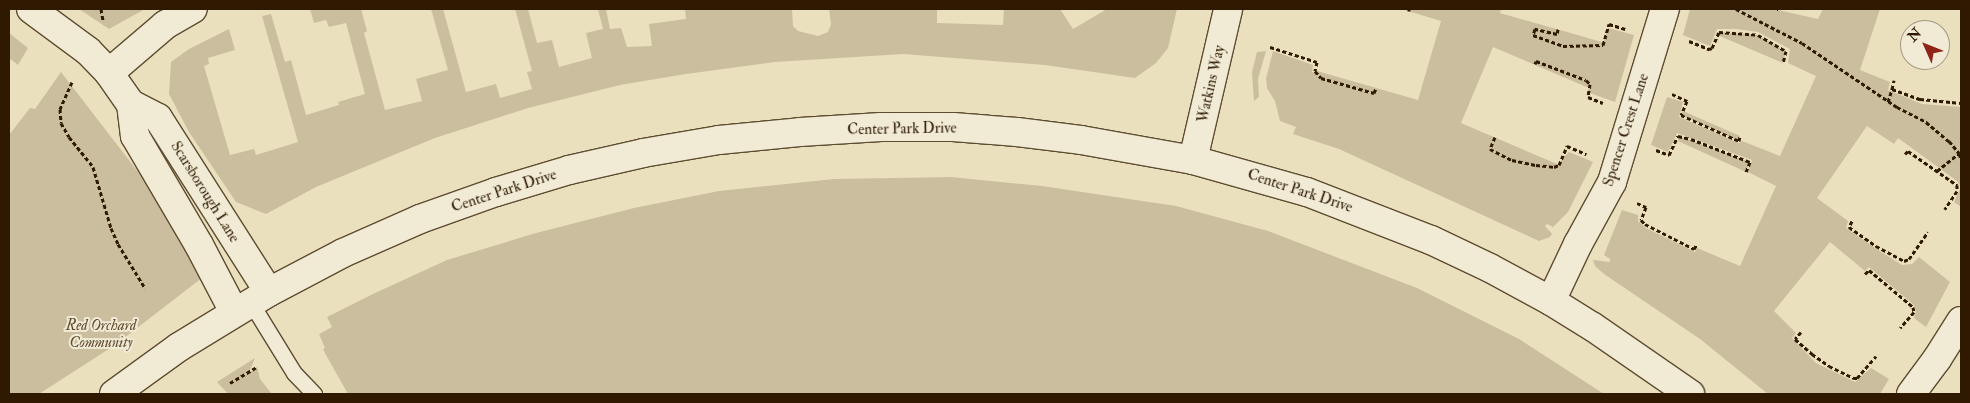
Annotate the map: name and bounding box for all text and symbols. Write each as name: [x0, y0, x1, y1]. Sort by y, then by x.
north arrow: [1900, 20, 1950, 70]
text: N: [1904, 25, 1925, 45]
street label: Watkins Way: [1193, 44, 1229, 124]
street label: Spencer Crest Lane: [1599, 71, 1653, 189]
street label: Center Park Drive: [847, 119, 957, 139]
street label: Scarsborough Lane: [167, 138, 243, 246]
street label: Center Park Drive: [449, 166, 559, 216]
street label: Center Park Drive: [1245, 166, 1355, 216]
park label: Red Orchard Community: [66, 316, 136, 351]

